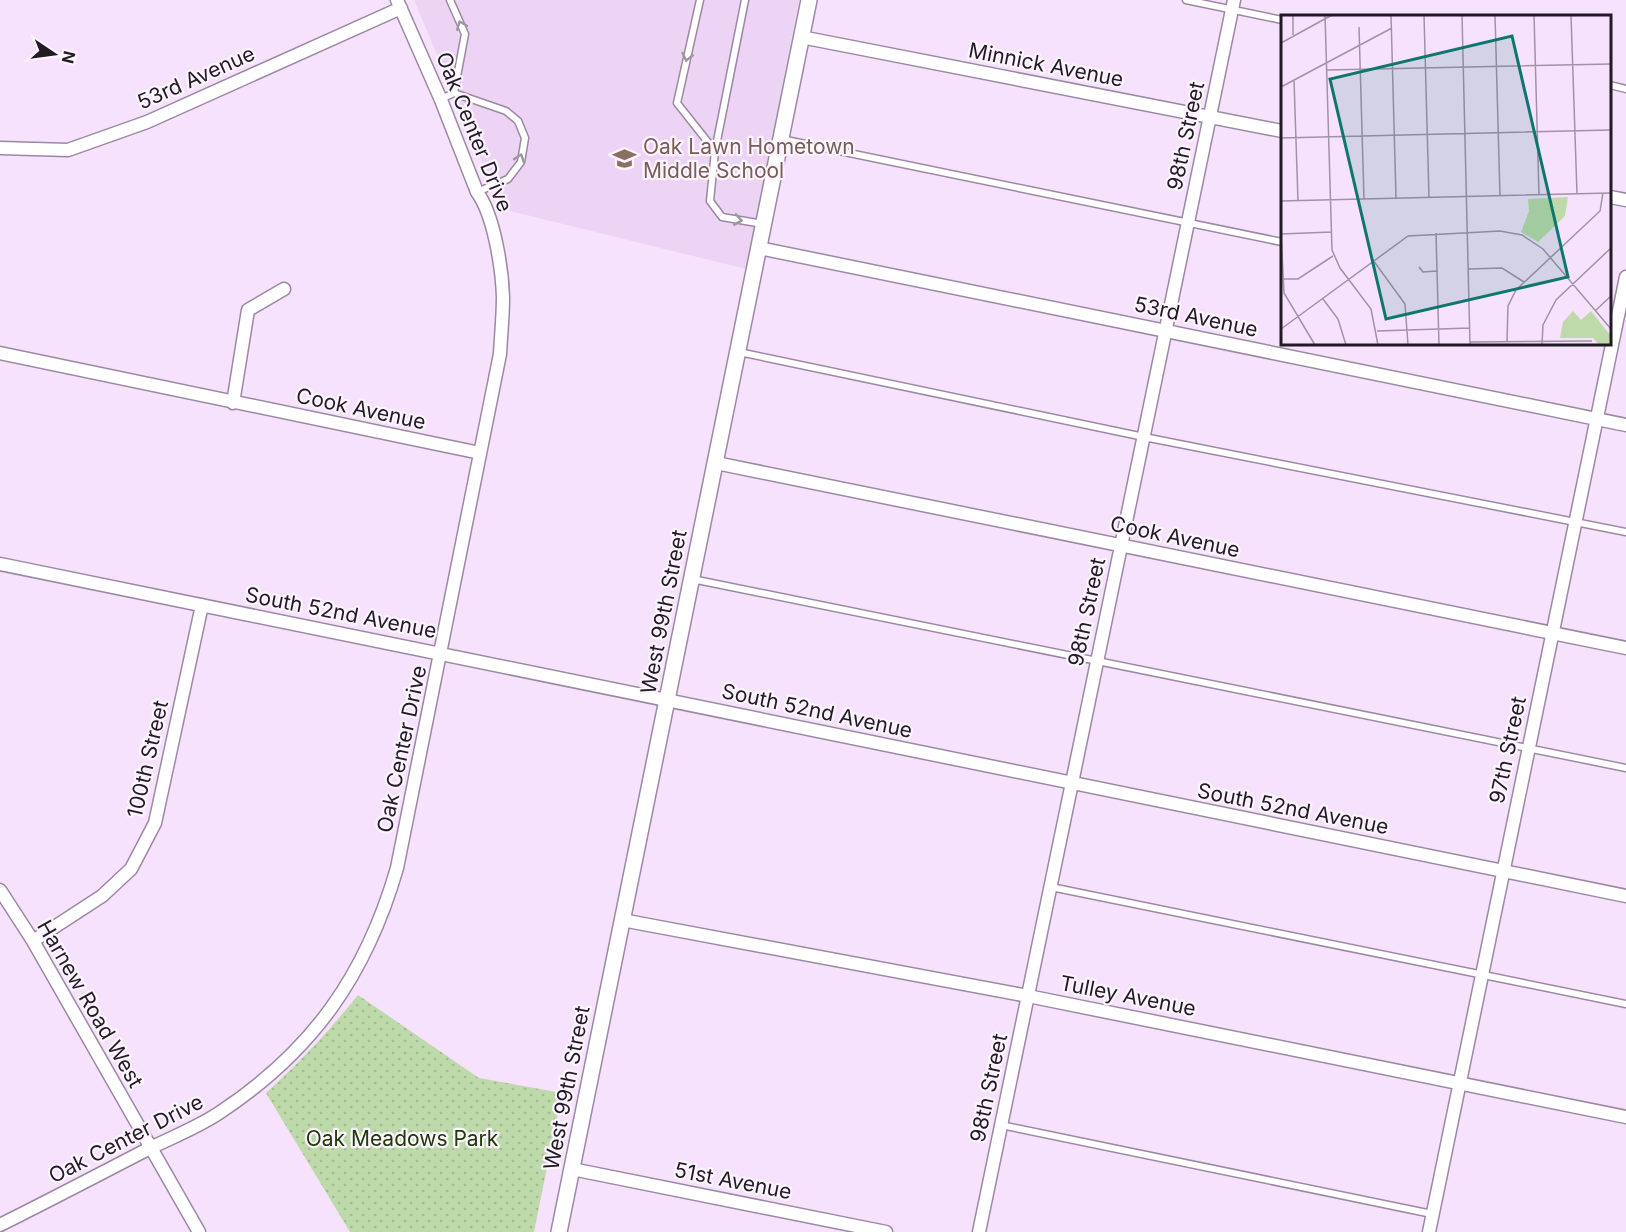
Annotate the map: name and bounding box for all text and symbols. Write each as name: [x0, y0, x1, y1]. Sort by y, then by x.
inset map: [1281, 15, 1611, 345]
one-way arrow: [456, 21, 468, 32]
north arrow: [24, 24, 84, 84]
street label: Minnick Avenue: [967, 37, 1126, 92]
street label: 53rd Avenue: [133, 41, 258, 115]
street label: Oak Center Drive: [431, 48, 518, 215]
text: N: [57, 49, 80, 66]
one-way arrow: [681, 52, 694, 62]
street label: 98th Street: [1162, 79, 1209, 193]
place label: Oak Lawn Hometown Middle School: [643, 134, 855, 183]
school or university icon: Oak Lawn Hometown Middle School: [612, 146, 638, 172]
one-way arrow: [513, 153, 525, 164]
one-way arrow: [733, 213, 743, 226]
street label: 53rd Avenue: [1132, 291, 1260, 342]
street label: Cook Avenue: [294, 383, 428, 434]
street label: Cook Avenue: [1108, 511, 1242, 562]
street label: West 99th Street: [635, 528, 692, 696]
street label: 98th Street: [1063, 555, 1110, 669]
street label: South 52nd Avenue: [243, 582, 439, 643]
street label: Oak Center Drive: [372, 663, 431, 835]
street label: South 52nd Avenue: [720, 678, 915, 743]
street label: 97th Street: [1484, 694, 1531, 806]
street label: 100th Street: [122, 698, 173, 820]
street label: South 52nd Avenue: [1195, 778, 1391, 839]
street label: Harnew Road West: [32, 915, 149, 1092]
street label: Tulley Avenue: [1058, 970, 1198, 1021]
street label: West 99th Street: [538, 1004, 595, 1172]
street label: 98th Street: [965, 1031, 1012, 1145]
street label: Oak Center Drive: [44, 1089, 207, 1188]
park label: Oak Meadows Park: [306, 1126, 499, 1151]
street label: 51st Avenue: [672, 1157, 794, 1204]

